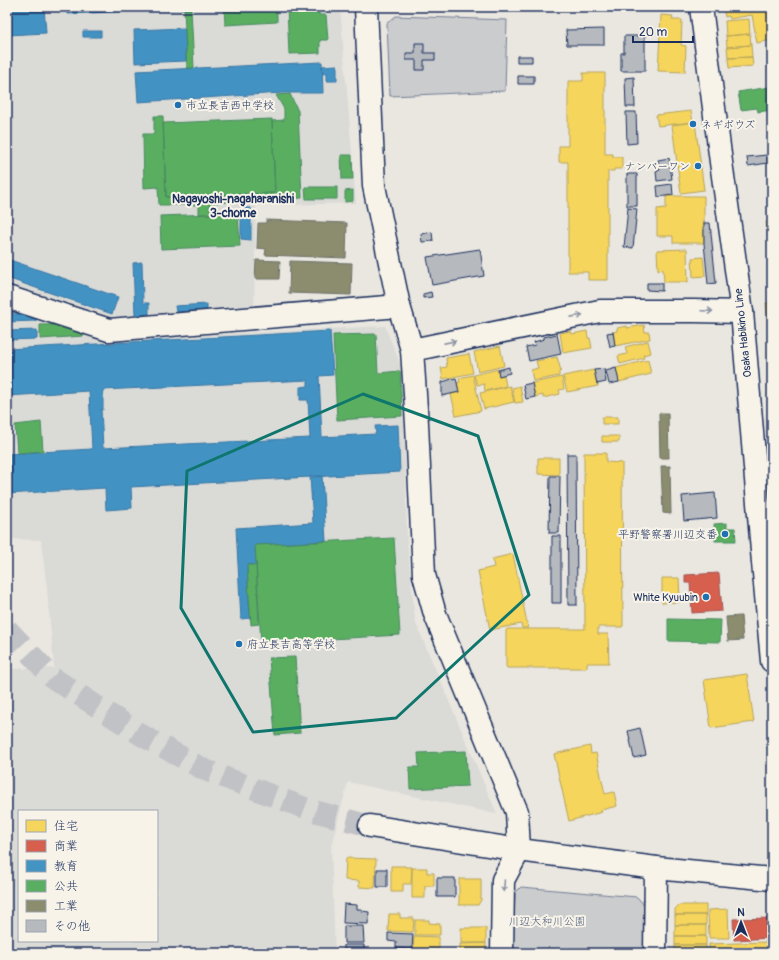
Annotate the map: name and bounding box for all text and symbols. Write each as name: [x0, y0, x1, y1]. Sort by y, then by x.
scale bar: [633, 18, 693, 44]
text: 20 m: [639, 25, 668, 40]
place label: 市立長吉西中学校: [186, 99, 274, 112]
marker: 市立長吉西中学校: [173, 100, 183, 110]
place label: ネギボウズ: [701, 118, 755, 131]
marker: ネギボウズ: [688, 119, 698, 129]
place label: ナンバーワン: [624, 160, 690, 173]
marker: ナンバーワン: [693, 161, 703, 171]
district label: Nagayoshi-nagaharanishi 3-chome: [172, 192, 294, 221]
street label: Osaka Habikino Line: [732, 287, 754, 378]
one-way arrow: [700, 307, 713, 315]
one-way arrow: [570, 311, 583, 319]
one-way arrow: [443, 337, 456, 345]
place label: 平野警察署川辺交番: [618, 528, 717, 541]
marker: 平野警察署川辺交番: [720, 529, 730, 539]
place label: White Kyuubin: [633, 591, 698, 604]
marker: White Kyuubin: [701, 592, 711, 602]
place label: 府立長吉高等学校: [247, 638, 335, 651]
marker: 府立長吉高等学校: [234, 639, 244, 649]
legend: [18, 810, 158, 942]
text: 住宅: [54, 819, 78, 834]
text: 商業: [54, 839, 78, 854]
text: 教育: [54, 859, 78, 874]
text: 公共: [54, 879, 78, 894]
one-way arrow: [500, 879, 507, 892]
text: 工業: [54, 899, 78, 914]
north arrow: [721, 902, 761, 942]
text: N: [737, 906, 745, 919]
park label: 川辺大和川公園: [509, 915, 586, 928]
text: その他: [54, 919, 90, 934]

